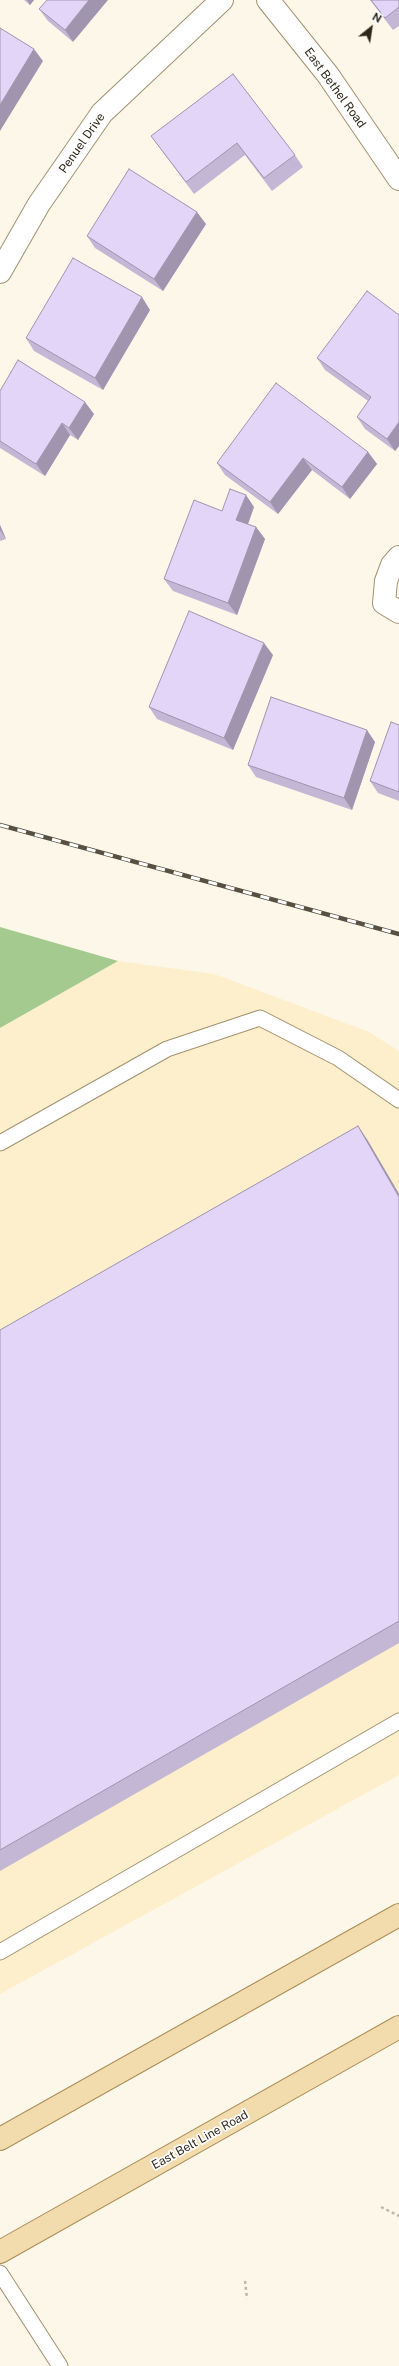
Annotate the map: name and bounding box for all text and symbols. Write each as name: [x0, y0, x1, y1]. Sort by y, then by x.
north arrow: [351, 8, 391, 48]
text: N: [370, 10, 384, 25]
street label: East Bethel Road: [301, 45, 369, 131]
street label: Penuel Drive: [56, 110, 108, 176]
street label: East Belt Line Road: [149, 2107, 251, 2173]

